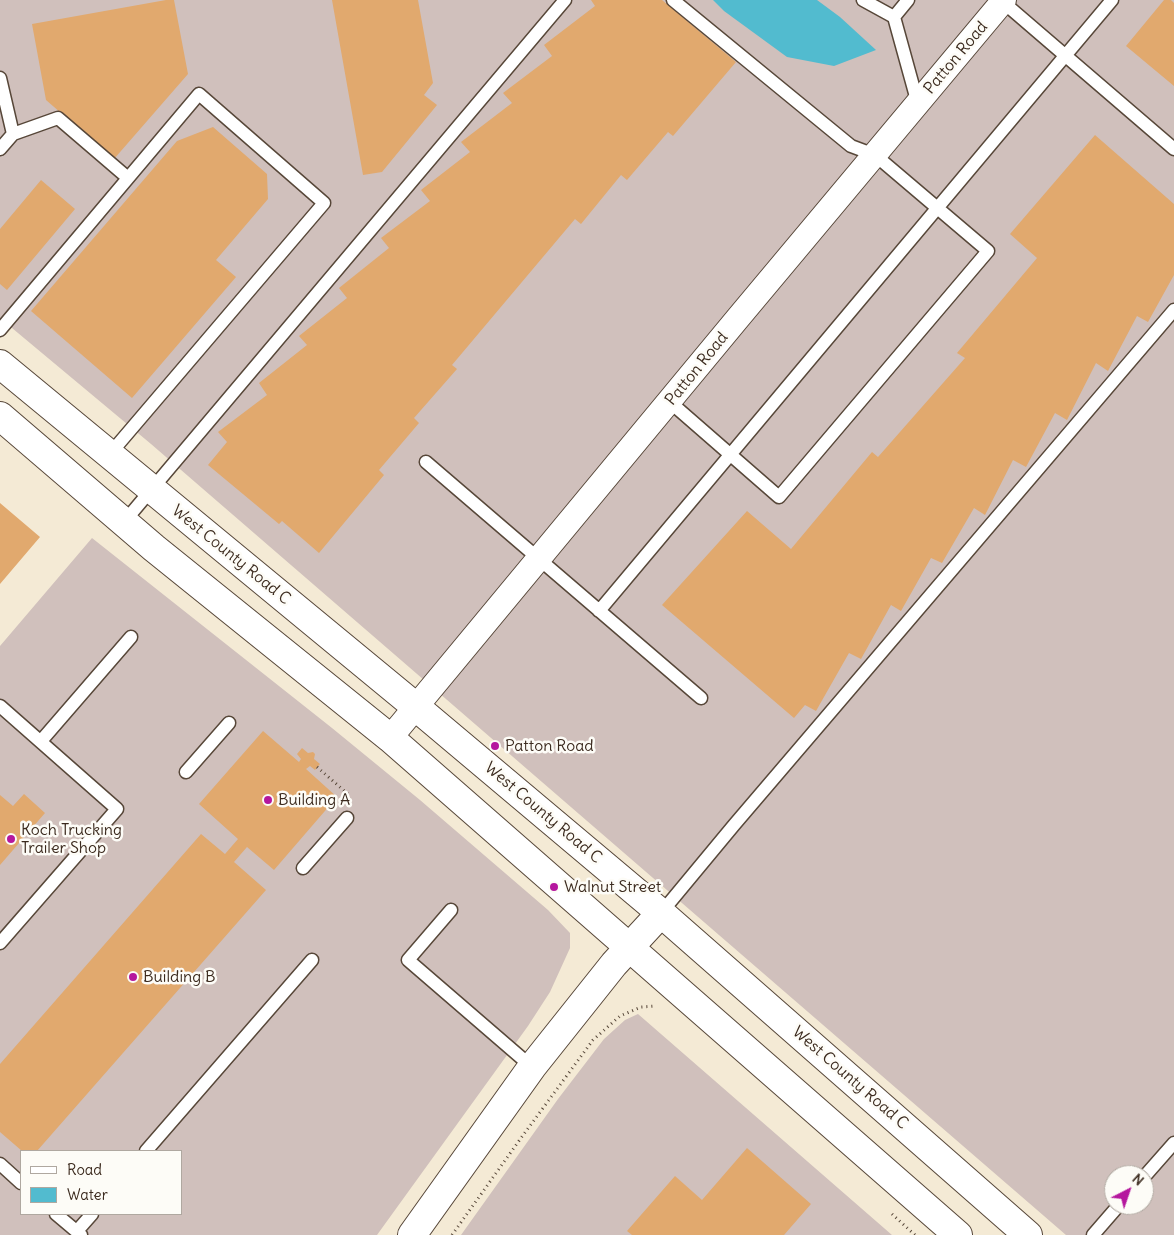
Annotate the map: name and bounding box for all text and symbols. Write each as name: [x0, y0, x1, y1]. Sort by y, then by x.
street label: Patton Road: [920, 18, 992, 98]
street label: Patton Road: [662, 328, 732, 410]
street label: West County Road C: [168, 501, 294, 609]
place label: Patton Road: [505, 736, 594, 756]
marker: Patton Road: [489, 740, 501, 752]
street label: West County Road C: [481, 758, 605, 868]
place label: Building A: [278, 790, 350, 810]
marker: Building A: [262, 794, 274, 806]
place label: Koch Trucking Trailer Shop: [21, 820, 122, 858]
marker: Koch Trucking Trailer Shop: [5, 833, 17, 845]
place label: Walnut Street: [564, 877, 661, 897]
marker: Walnut Street: [548, 881, 560, 893]
place label: Building B: [143, 967, 215, 987]
marker: Building B: [127, 971, 139, 983]
street label: West County Road C: [788, 1023, 912, 1133]
legend: [20, 1150, 182, 1215]
text: Road: [67, 1160, 102, 1179]
north arrow: [1104, 1165, 1154, 1215]
text: N: [1129, 1169, 1148, 1189]
text: Water: [67, 1185, 108, 1204]

